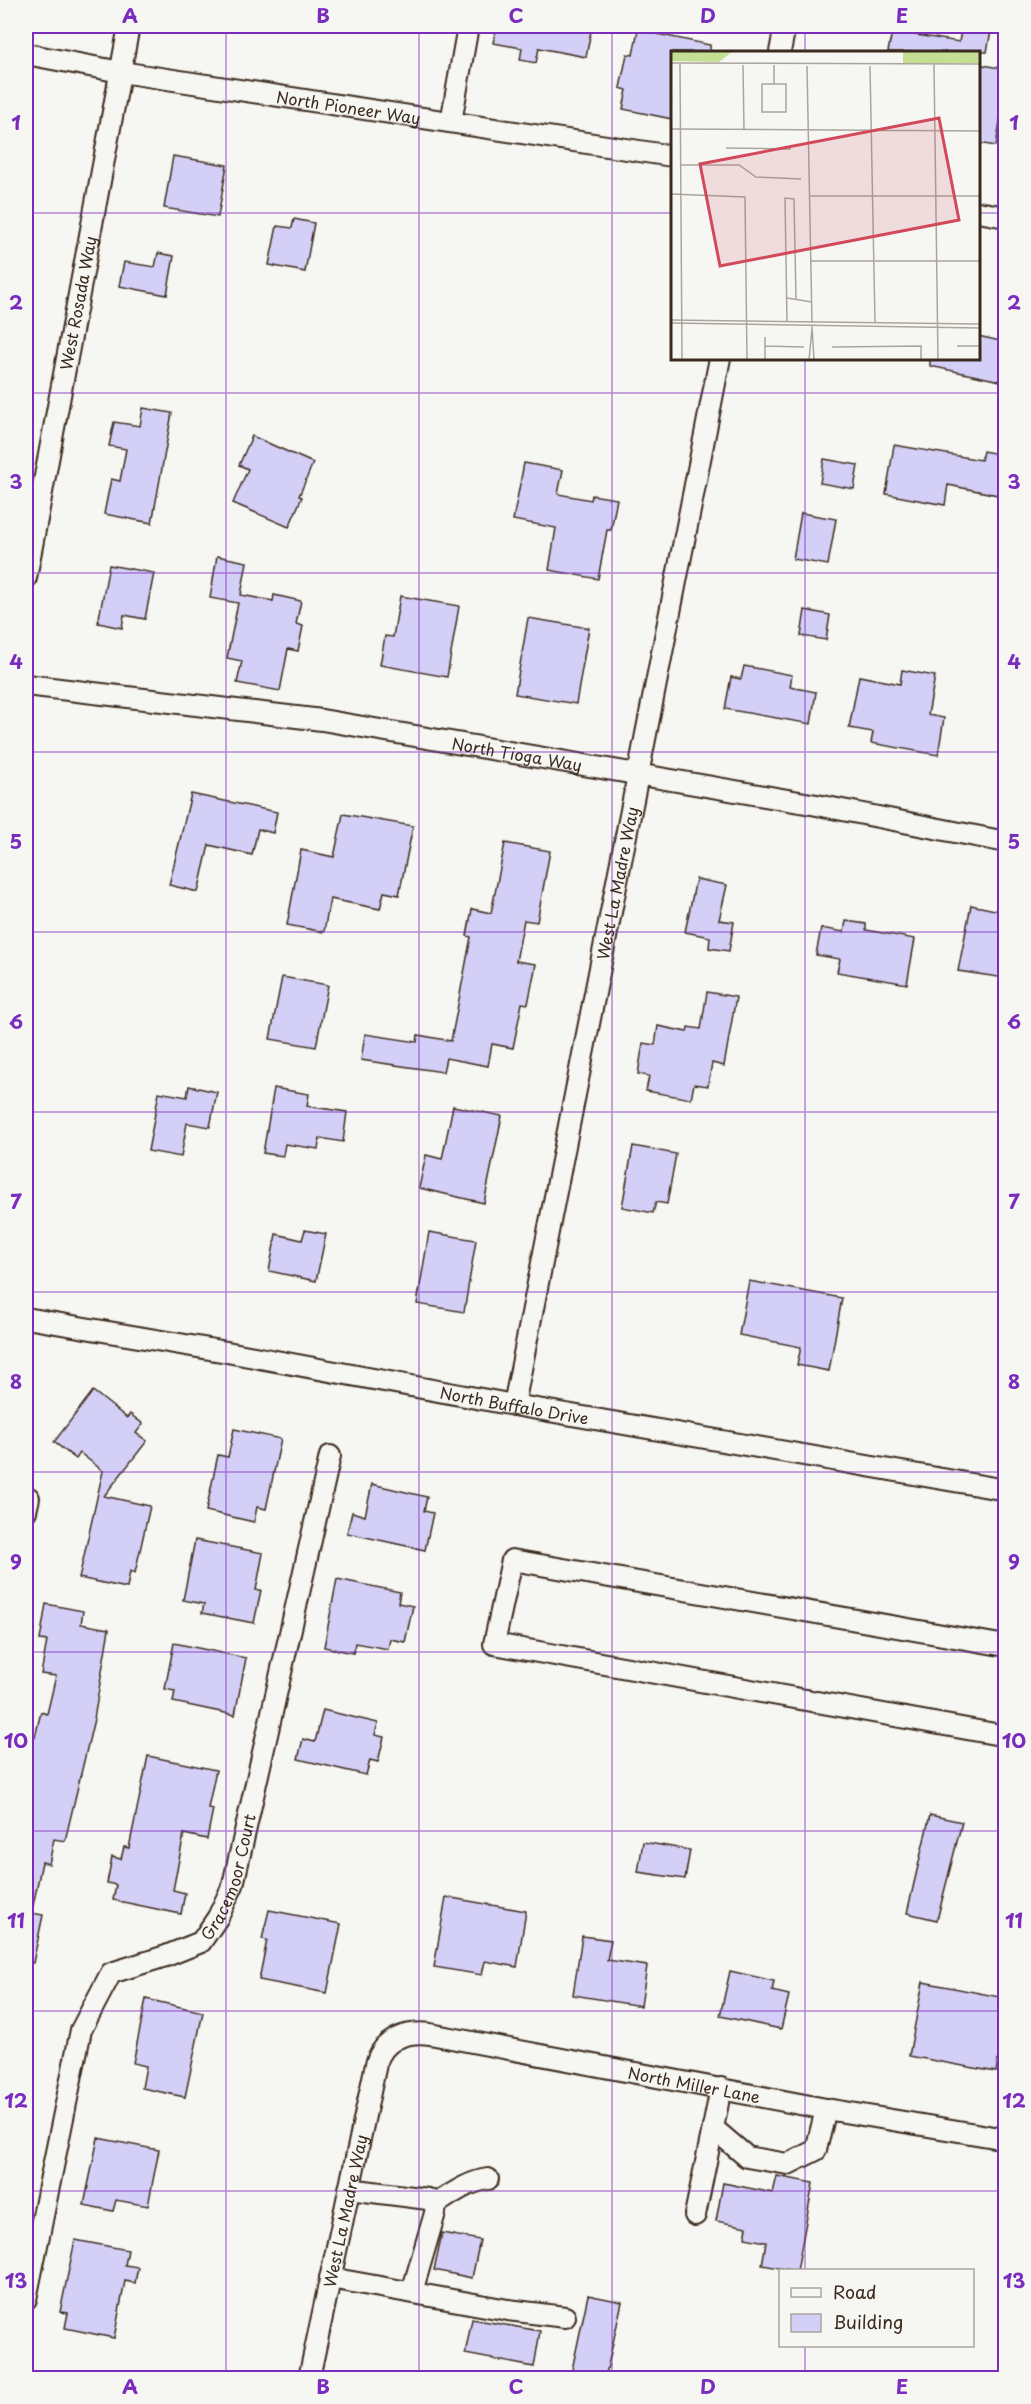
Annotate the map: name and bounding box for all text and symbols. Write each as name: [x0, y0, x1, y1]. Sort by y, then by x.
text: A: [122, 0, 138, 30]
text: B: [316, 0, 330, 30]
text: C: [508, 0, 524, 30]
text: D: [700, 0, 716, 30]
text: E: [896, 0, 908, 30]
inset map: [671, 51, 980, 360]
street label: North Pioneer Way: [275, 84, 423, 130]
text: 1: [11, 107, 21, 137]
text: 1: [1009, 107, 1019, 137]
street label: West Rosada Way: [53, 234, 102, 372]
text: 2: [9, 287, 23, 317]
text: 2: [1007, 287, 1021, 317]
text: 3: [9, 466, 23, 496]
text: 3: [1007, 466, 1021, 496]
text: 4: [9, 646, 23, 676]
text: 4: [1007, 646, 1021, 676]
street label: North Tioga Way: [450, 731, 584, 776]
street label: West La Madre Way: [590, 804, 644, 962]
text: 5: [10, 826, 22, 856]
text: 5: [1008, 826, 1020, 856]
text: 6: [9, 1006, 23, 1036]
text: 6: [1007, 1006, 1021, 1036]
text: 7: [10, 1186, 22, 1216]
text: 7: [1008, 1186, 1020, 1216]
text: 8: [10, 1366, 22, 1396]
text: 8: [1008, 1366, 1020, 1396]
street label: North Buffalo Drive: [438, 1380, 591, 1430]
text: 9: [10, 1546, 22, 1576]
text: 9: [1008, 1546, 1020, 1576]
text: 10: [4, 1725, 28, 1755]
text: 10: [1002, 1725, 1026, 1755]
street label: Gracemoor Court: [194, 1811, 261, 1944]
text: 11: [7, 1905, 25, 1935]
text: 11: [1005, 1905, 1023, 1935]
street label: North Miller Lane: [626, 2060, 762, 2108]
text: 12: [4, 2085, 28, 2115]
text: 12: [1002, 2085, 1026, 2115]
street label: West La Madre Way: [317, 2132, 373, 2289]
text: 13: [5, 2265, 27, 2295]
text: 13: [1003, 2265, 1025, 2295]
legend: [779, 2269, 974, 2347]
text: Road: [833, 2278, 877, 2305]
text: Building: [833, 2308, 903, 2335]
text: A: [122, 2371, 138, 2401]
text: B: [316, 2371, 330, 2401]
text: C: [508, 2371, 524, 2401]
text: D: [700, 2371, 716, 2401]
text: E: [896, 2371, 908, 2401]

